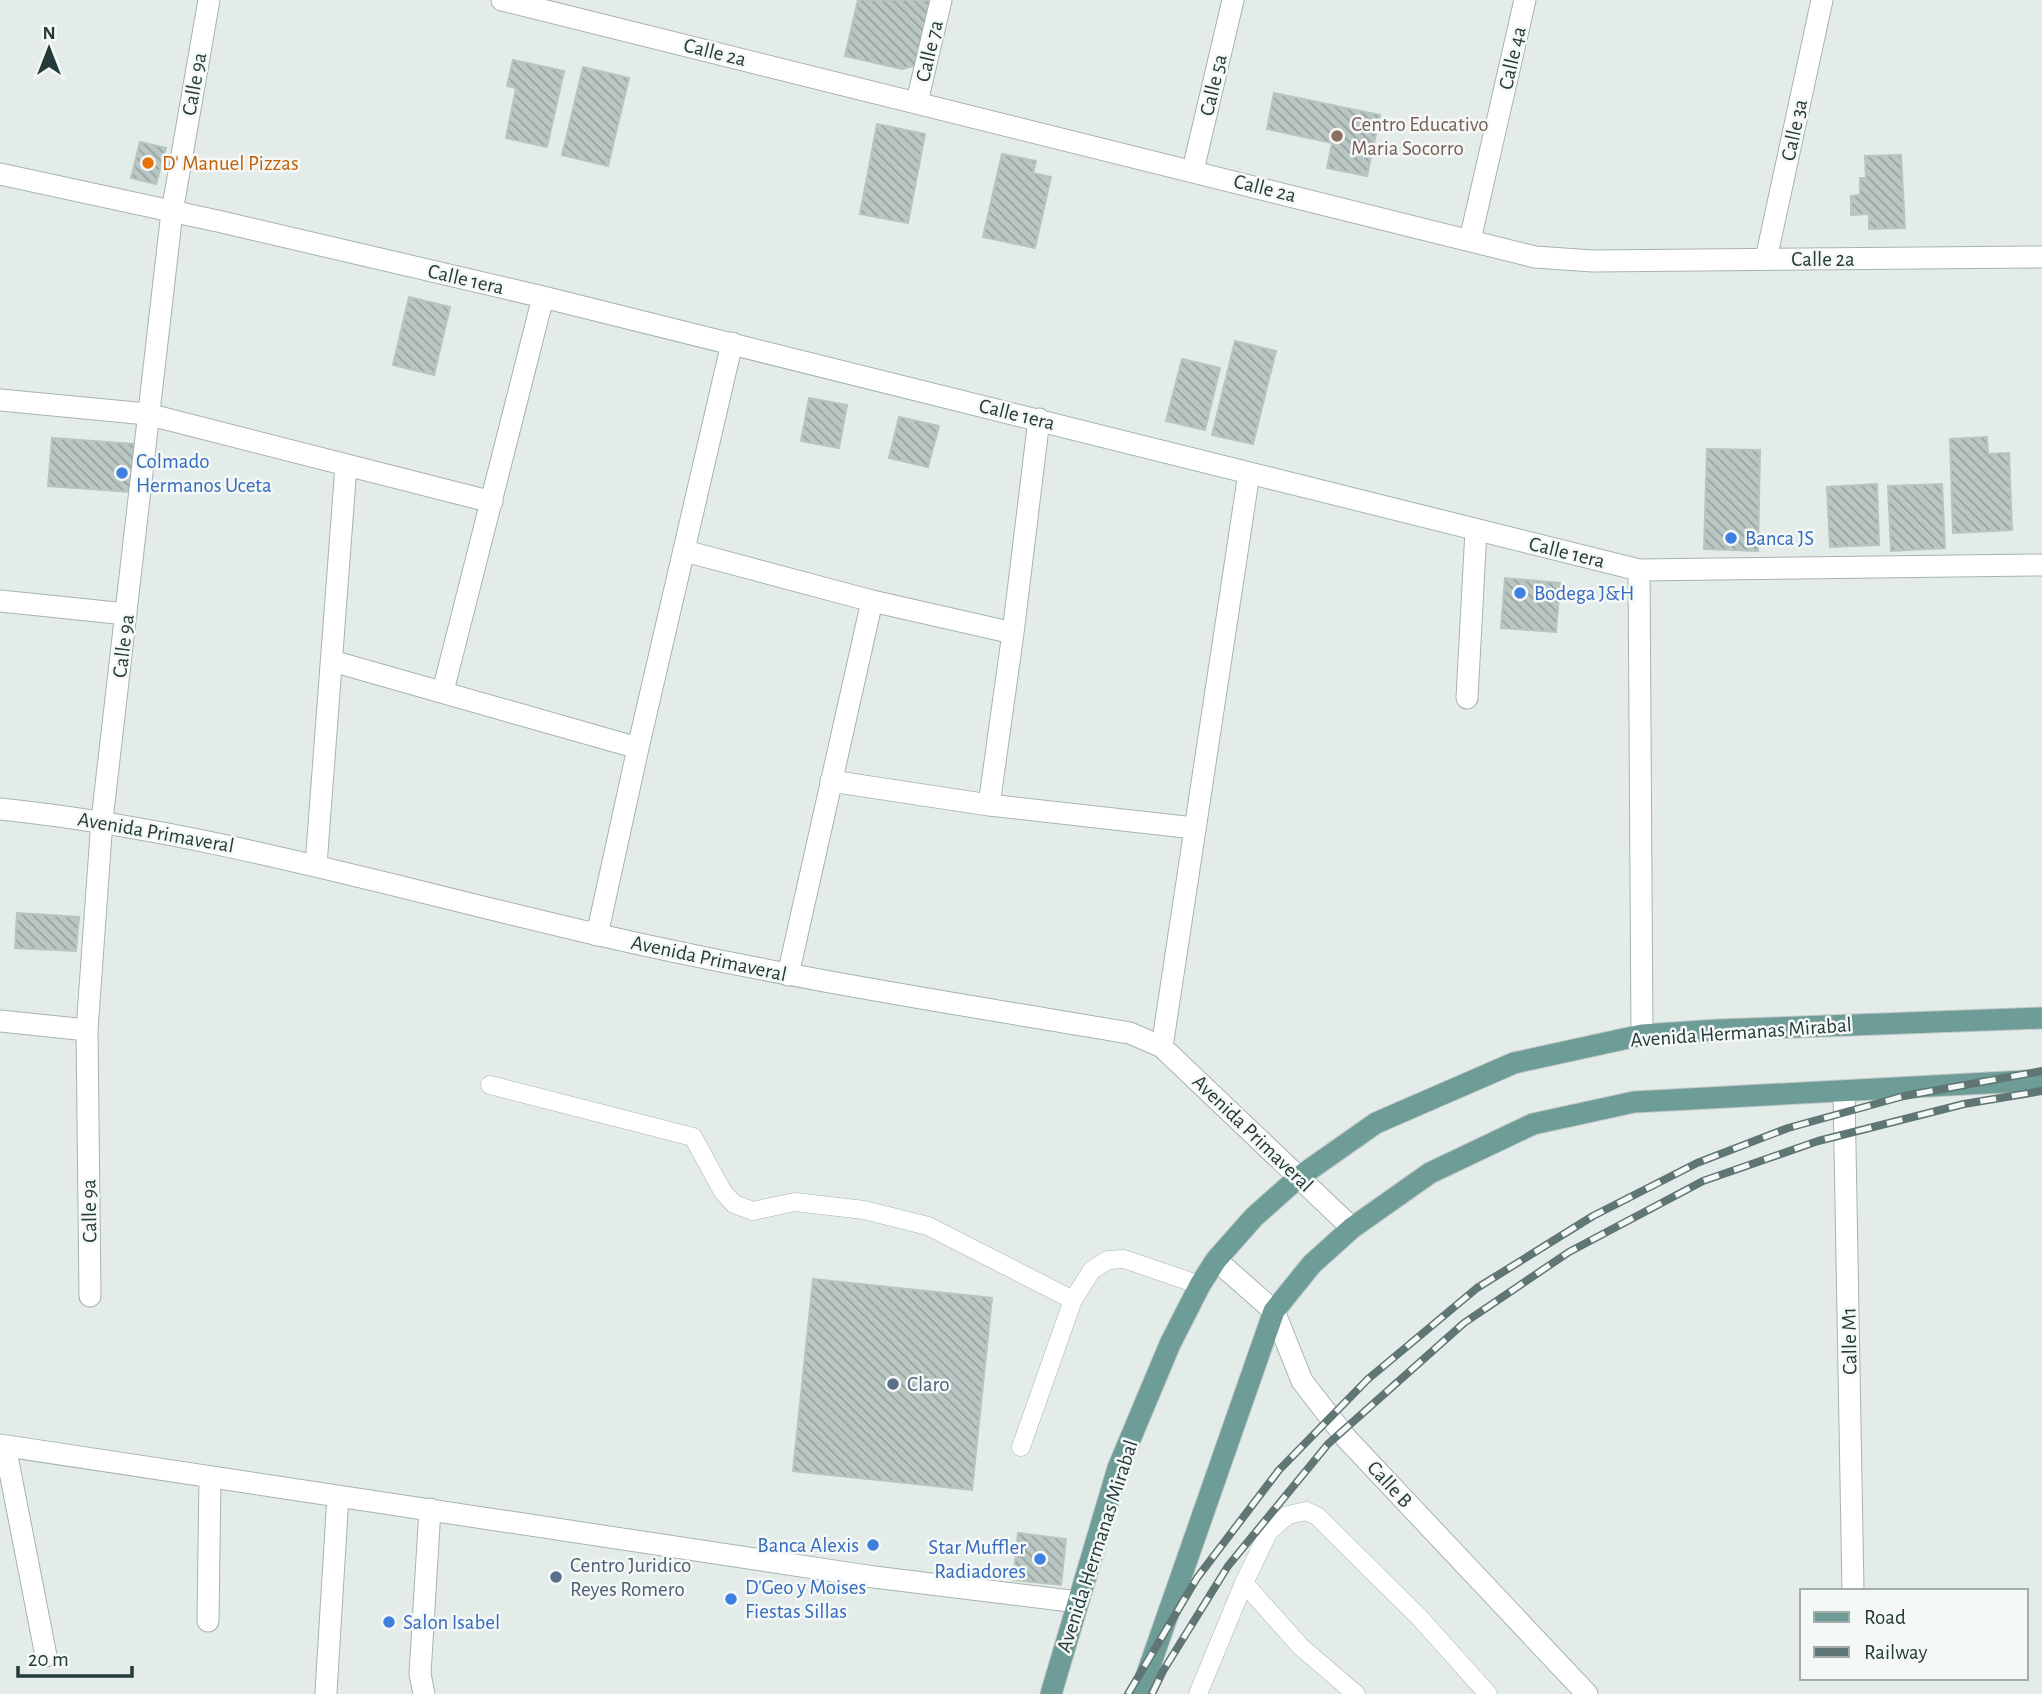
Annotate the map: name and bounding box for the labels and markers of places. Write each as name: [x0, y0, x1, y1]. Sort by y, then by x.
place label: Centro Educativo Maria Socorro: [1351, 114, 1489, 159]
marker: Centro Educativo Maria Socorro: [1329, 128, 1345, 144]
place label: D' Manuel Pizzas: [162, 153, 299, 174]
marker: D' Manuel Pizzas: [140, 155, 156, 171]
place label: Colmado Hermanos Uceta: [136, 451, 272, 496]
marker: Colmado Hermanos Uceta: [114, 465, 130, 481]
place label: Banca JS: [1745, 528, 1814, 549]
marker: Banca JS: [1723, 530, 1739, 546]
place label: Bodega J&H: [1534, 583, 1634, 604]
marker: Bodega J&H: [1512, 585, 1528, 601]
place label: Claro: [907, 1374, 950, 1395]
marker: Claro: [885, 1376, 901, 1392]
place label: Banca Alexis: [757, 1535, 859, 1556]
marker: Banca Alexis: [865, 1537, 881, 1553]
place label: Star Muffler Radiadores: [928, 1537, 1026, 1582]
marker: Star Muffler Radiadores: [1032, 1551, 1048, 1567]
place label: Centro Juridico Reyes Romero: [570, 1555, 691, 1600]
marker: Centro Juridico Reyes Romero: [548, 1569, 564, 1585]
place label: D'Geo y Moises Fiestas Sillas: [745, 1577, 866, 1622]
marker: D'Geo y Moises Fiestas Sillas: [723, 1591, 739, 1607]
place label: Salon Isabel: [403, 1612, 500, 1633]
marker: Salon Isabel: [381, 1614, 397, 1630]

